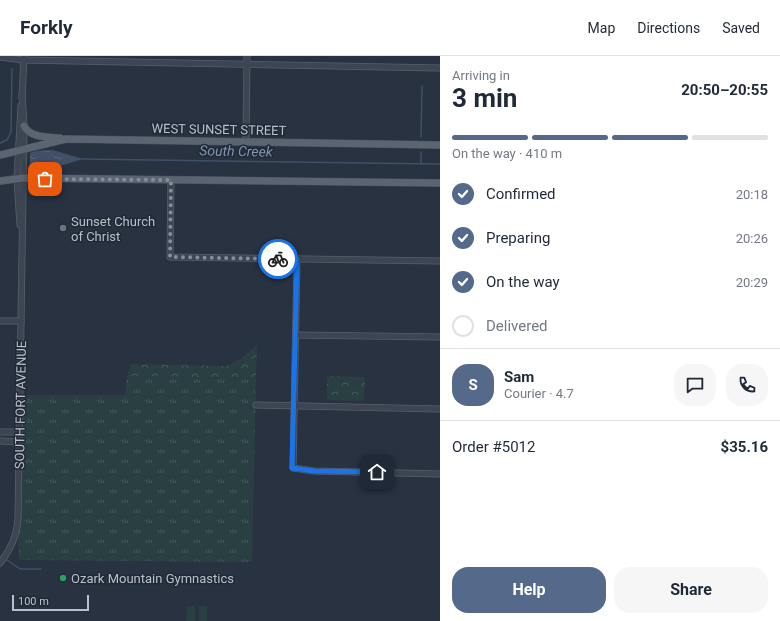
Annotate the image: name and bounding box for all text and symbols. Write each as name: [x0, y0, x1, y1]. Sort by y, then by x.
text: Forkly: [20, 16, 73, 39]
text: Map: [588, 20, 615, 36]
text: Directions: [637, 20, 700, 36]
text: Saved: [722, 20, 760, 36]
text: Arriving in: [452, 68, 510, 83]
text: 20:50–20:55: [681, 81, 768, 99]
text: 3 min: [452, 83, 517, 113]
street label: WEST SUNSET STREET: [151, 121, 287, 138]
water label: South Creek: [199, 142, 274, 160]
text: On the way · 410 m: [452, 146, 562, 161]
pin: [28, 162, 62, 196]
icon: bag: [34, 168, 56, 190]
icon: check: [452, 183, 474, 205]
text: Confirmed: [486, 185, 556, 203]
text: 20:18: [736, 187, 768, 202]
place label: Sunset Church of Christ: [71, 214, 155, 244]
marker: Sunset Church of Christ: [58, 223, 68, 233]
icon: check: [452, 227, 474, 249]
text: Preparing: [486, 229, 550, 247]
text: 20:26: [736, 231, 768, 246]
courier: [258, 239, 298, 279]
icon: bike: [267, 248, 289, 270]
icon: check: [452, 271, 474, 293]
text: On the way: [486, 273, 560, 291]
text: 20:29: [736, 275, 768, 290]
text: Delivered: [486, 317, 548, 335]
street label: SOUTH FORT AVENUE: [12, 341, 29, 469]
button: chat: [674, 364, 716, 406]
button: phone: [726, 364, 768, 406]
text: Sam: [504, 368, 534, 386]
text: S: [468, 376, 478, 394]
text: Courier · 4.7: [504, 386, 574, 401]
text: Order #5012: [452, 438, 535, 456]
text: $35.16: [721, 438, 768, 456]
pin: [360, 455, 394, 489]
icon: home: [366, 461, 388, 483]
button: Help: [452, 567, 606, 613]
button: Share: [614, 567, 768, 613]
place label: Ozark Mountain Gymnastics: [71, 571, 234, 586]
marker: Ozark Mountain Gymnastics: [58, 573, 68, 583]
scale bar: [12, 593, 89, 612]
text: 100 m: [18, 595, 49, 608]

